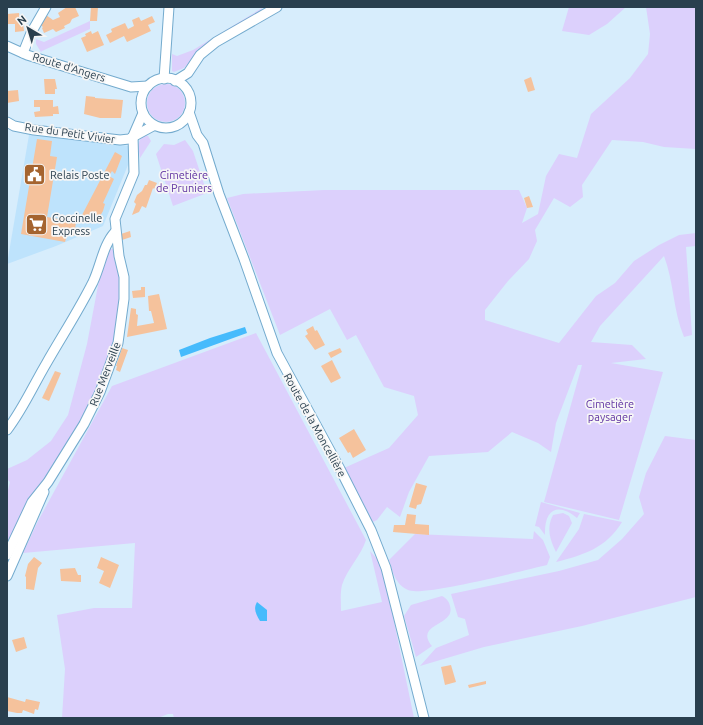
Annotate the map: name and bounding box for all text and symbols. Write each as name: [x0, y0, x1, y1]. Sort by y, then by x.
north arrow: [8, 8, 48, 48]
text: N: [15, 13, 29, 27]
street label: Route d'Angers: [31, 50, 107, 84]
street label: Rue du Petit Vivier: [24, 121, 117, 145]
public building icon: Relais Poste: [22, 162, 48, 188]
place label: Relais Poste: [50, 169, 109, 181]
park label: Cimetière de Pruniers: [156, 169, 212, 194]
supermarket icon: Coccinelle Express: [24, 211, 50, 237]
place label: Coccinelle Express: [52, 212, 102, 237]
street label: Rue Merveille: [87, 340, 123, 408]
street label: Route de la Moncellière: [281, 371, 349, 479]
park label: Cimetière paysager: [586, 398, 634, 423]

